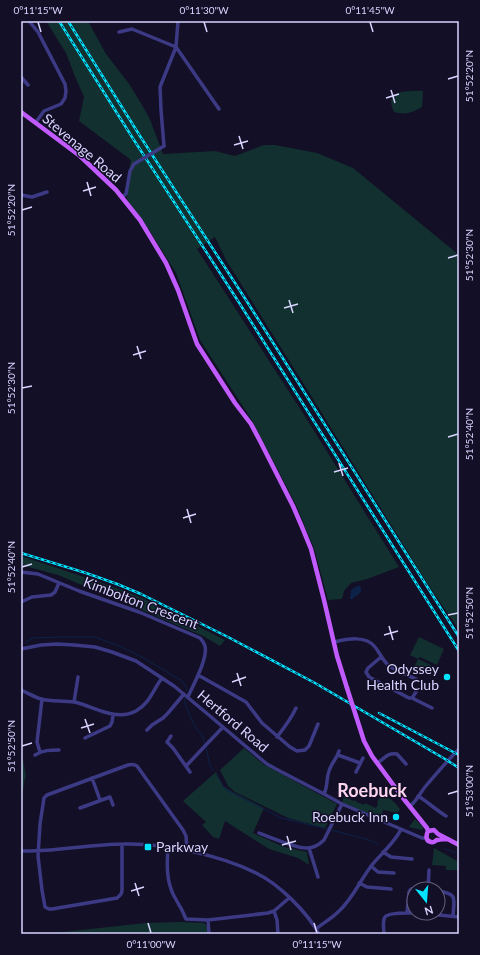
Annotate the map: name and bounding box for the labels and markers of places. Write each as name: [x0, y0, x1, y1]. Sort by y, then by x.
place label: Odyssey Health Club: [366, 660, 440, 693]
marker: Odyssey Health Club: [442, 672, 452, 682]
place label: Roebuck Inn: [312, 808, 388, 825]
marker: Roebuck Inn: [391, 812, 401, 822]
place label: Parkway: [156, 838, 209, 855]
marker: Parkway: [143, 842, 153, 852]

